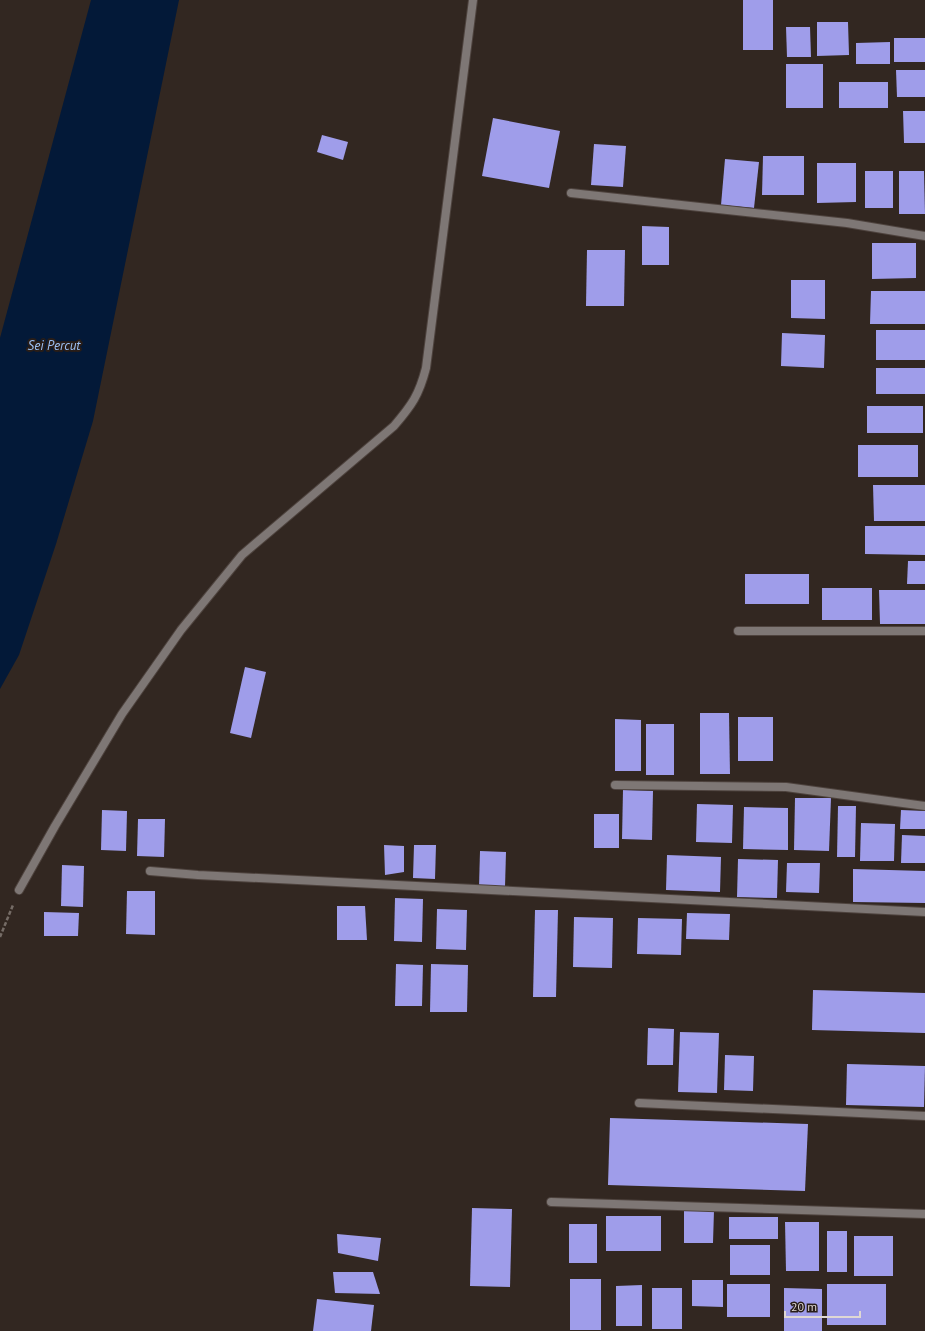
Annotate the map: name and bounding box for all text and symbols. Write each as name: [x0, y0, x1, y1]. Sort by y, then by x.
water label: Sei Percut: [28, 337, 81, 354]
scale bar: [785, 1293, 860, 1319]
text: 20 m: [791, 1299, 817, 1314]

